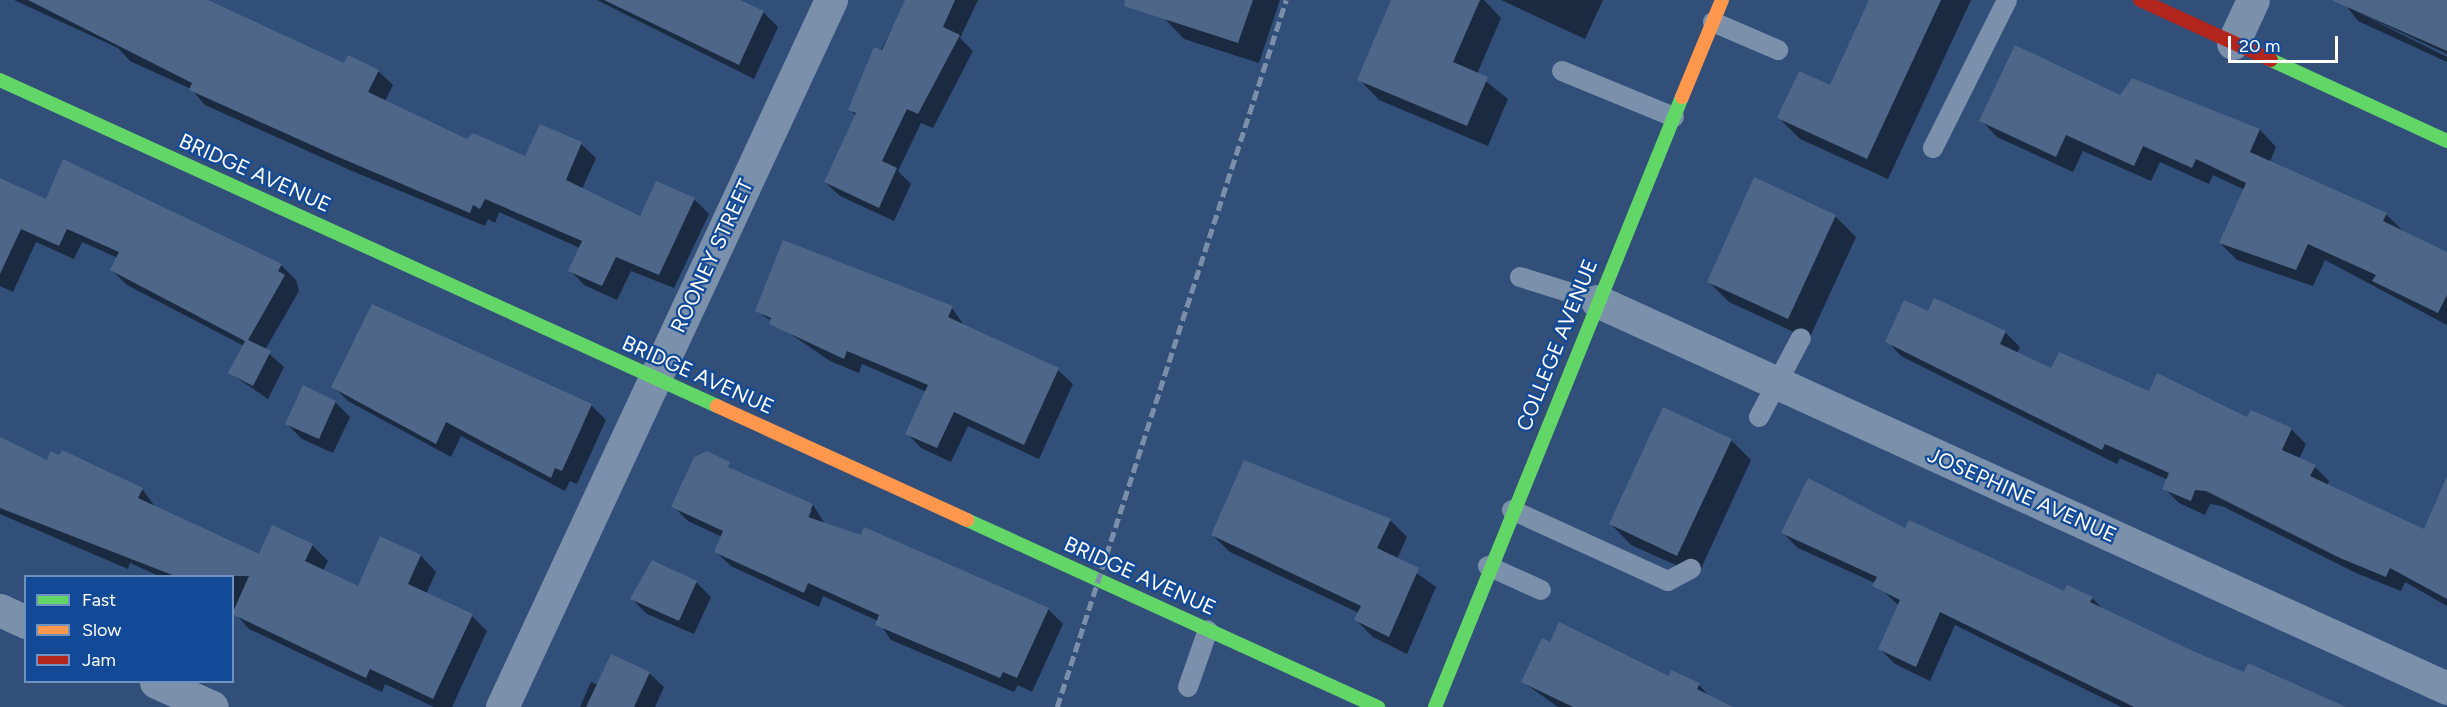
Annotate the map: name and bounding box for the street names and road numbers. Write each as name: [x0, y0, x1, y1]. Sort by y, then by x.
street label: BRIDGE AVENUE: [175, 128, 335, 218]
street label: ROONEY STREET: [665, 175, 759, 337]
street label: COLLEGE AVENUE: [1511, 255, 1603, 435]
street label: BRIDGE AVENUE: [618, 330, 778, 420]
street label: JOSEPHINE AVENUE: [1924, 442, 2120, 548]
street label: BRIDGE AVENUE: [1060, 531, 1220, 621]

